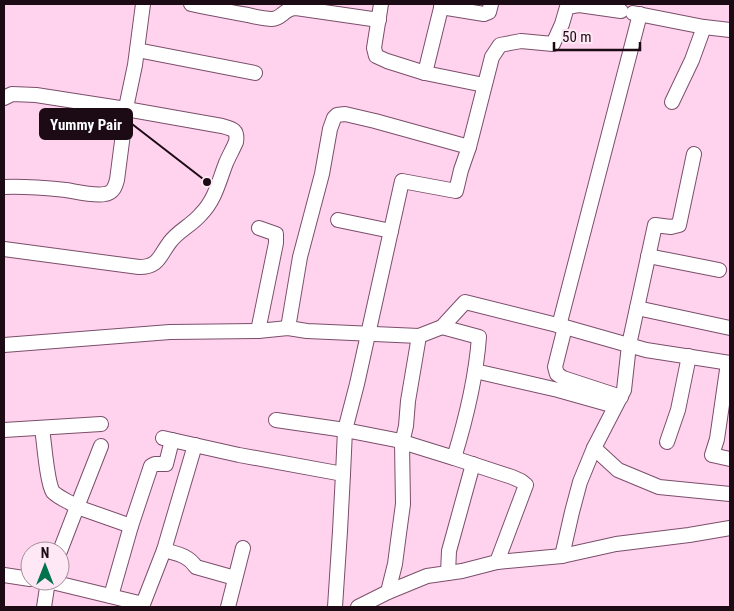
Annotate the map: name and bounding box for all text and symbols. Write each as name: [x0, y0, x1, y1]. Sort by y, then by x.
scale bar: [554, 20, 640, 52]
text: 50 m: [562, 28, 592, 46]
callout: Yummy Pair: [40, 109, 132, 139]
text: Yummy Pair: [50, 116, 122, 134]
north arrow: [20, 541, 70, 591]
text: N: [41, 545, 49, 561]

